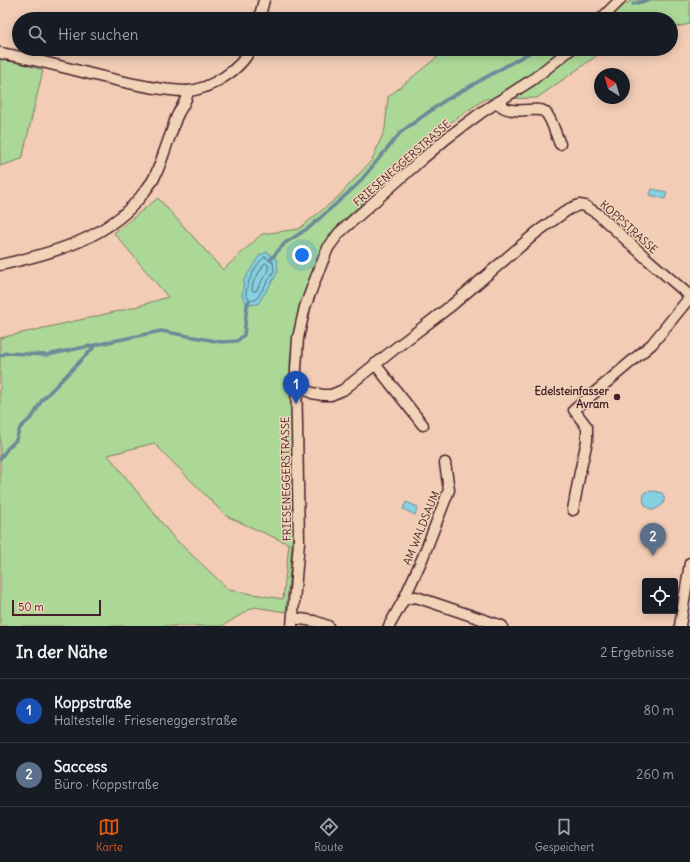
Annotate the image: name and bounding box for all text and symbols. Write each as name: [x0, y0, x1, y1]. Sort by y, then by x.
search box: [12, 12, 678, 56]
icon: search: [26, 23, 48, 45]
text: Hier suchen: [58, 25, 138, 44]
north arrow: [594, 68, 630, 104]
street label: FRIESENEGGERSTRASSE: [350, 117, 454, 209]
street label: KOPPSTRASSE: [597, 197, 661, 257]
your location: [292, 245, 312, 265]
pin: 1: [283, 371, 309, 404]
place label: Edelsteinfasser Avram: [534, 384, 610, 411]
marker: Edelsteinfasser Avram: [612, 392, 622, 402]
street label: FRIESENEGGERSTRASSE: [278, 416, 294, 542]
street label: AM WALDSAUM: [400, 489, 442, 567]
pin: 2: [640, 523, 666, 556]
map controls: [642, 578, 678, 614]
button: locate: [642, 578, 678, 614]
scale bar: [12, 598, 101, 617]
text: 50 m: [18, 600, 44, 614]
text: In der Nähe: [16, 641, 108, 663]
text: 2 Ergebnisse: [600, 644, 674, 661]
text: Koppstraße: [54, 693, 131, 712]
text: 1: [26, 702, 32, 719]
text: 80 m: [643, 702, 674, 719]
text: Haltestelle · Frieseneggerstraße: [54, 712, 237, 729]
text: Saccess: [54, 757, 107, 776]
text: 2: [25, 766, 33, 783]
text: 260 m: [636, 766, 674, 783]
text: Büro · Koppstraße: [54, 776, 159, 793]
tab: Karte: [96, 816, 123, 854]
tab: Route: [314, 816, 343, 854]
tab: Gespeichert: [535, 816, 594, 854]

